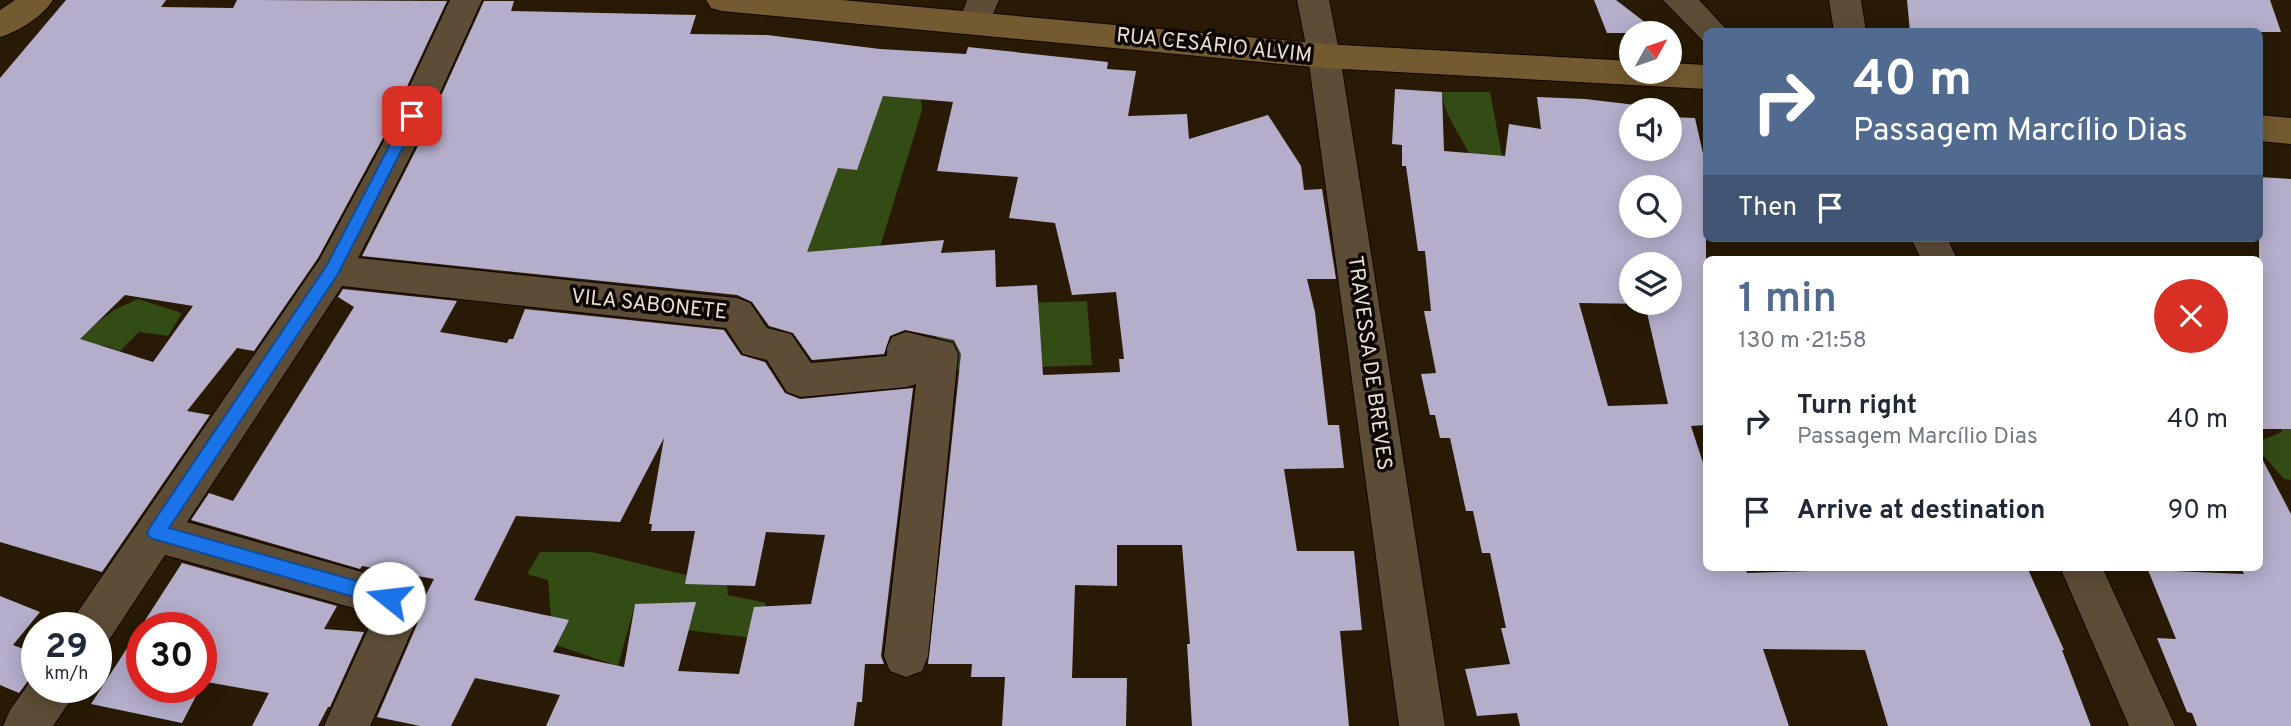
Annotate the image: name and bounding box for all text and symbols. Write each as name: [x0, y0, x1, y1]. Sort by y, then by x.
street label: RUA CESÁRIO ALVIM: [1115, 21, 1313, 70]
north arrow: [1619, 21, 1682, 84]
map controls: [1619, 21, 1682, 315]
text: 40 m: [1853, 51, 1972, 113]
icon: right: [1738, 56, 1829, 147]
pin: [382, 86, 442, 146]
icon: arrive: [393, 97, 431, 135]
button: sound: [1619, 98, 1682, 161]
text: Passagem Marcílio Dias: [1853, 112, 2188, 152]
button: search: [1619, 175, 1682, 238]
icon: arrive: [1811, 189, 1849, 227]
text: Then: [1738, 192, 1797, 225]
button: layers: [1619, 252, 1682, 315]
street label: TRAVESSA DE BREVES: [1341, 254, 1397, 472]
text: 1 min: [1738, 274, 1837, 327]
button: close: [2154, 279, 2228, 353]
street label: VILA SABONETE: [570, 283, 728, 327]
text: 130 m · 21:58: [1738, 327, 1867, 356]
text: Turn right: [1797, 390, 1917, 423]
icon: right: [1738, 402, 1776, 440]
text: 40 m: [2167, 404, 2228, 437]
text: Passagem Marcílio Dias: [1797, 423, 2038, 452]
icon: arrive: [1738, 493, 1776, 531]
text: Arrive at destination: [1797, 495, 2045, 528]
text: 90 m: [2168, 495, 2228, 528]
position arrow: [352, 561, 426, 635]
speed limit sign: 30: [126, 612, 217, 703]
text: 29: [45, 626, 88, 670]
text: km/h: [45, 663, 88, 686]

